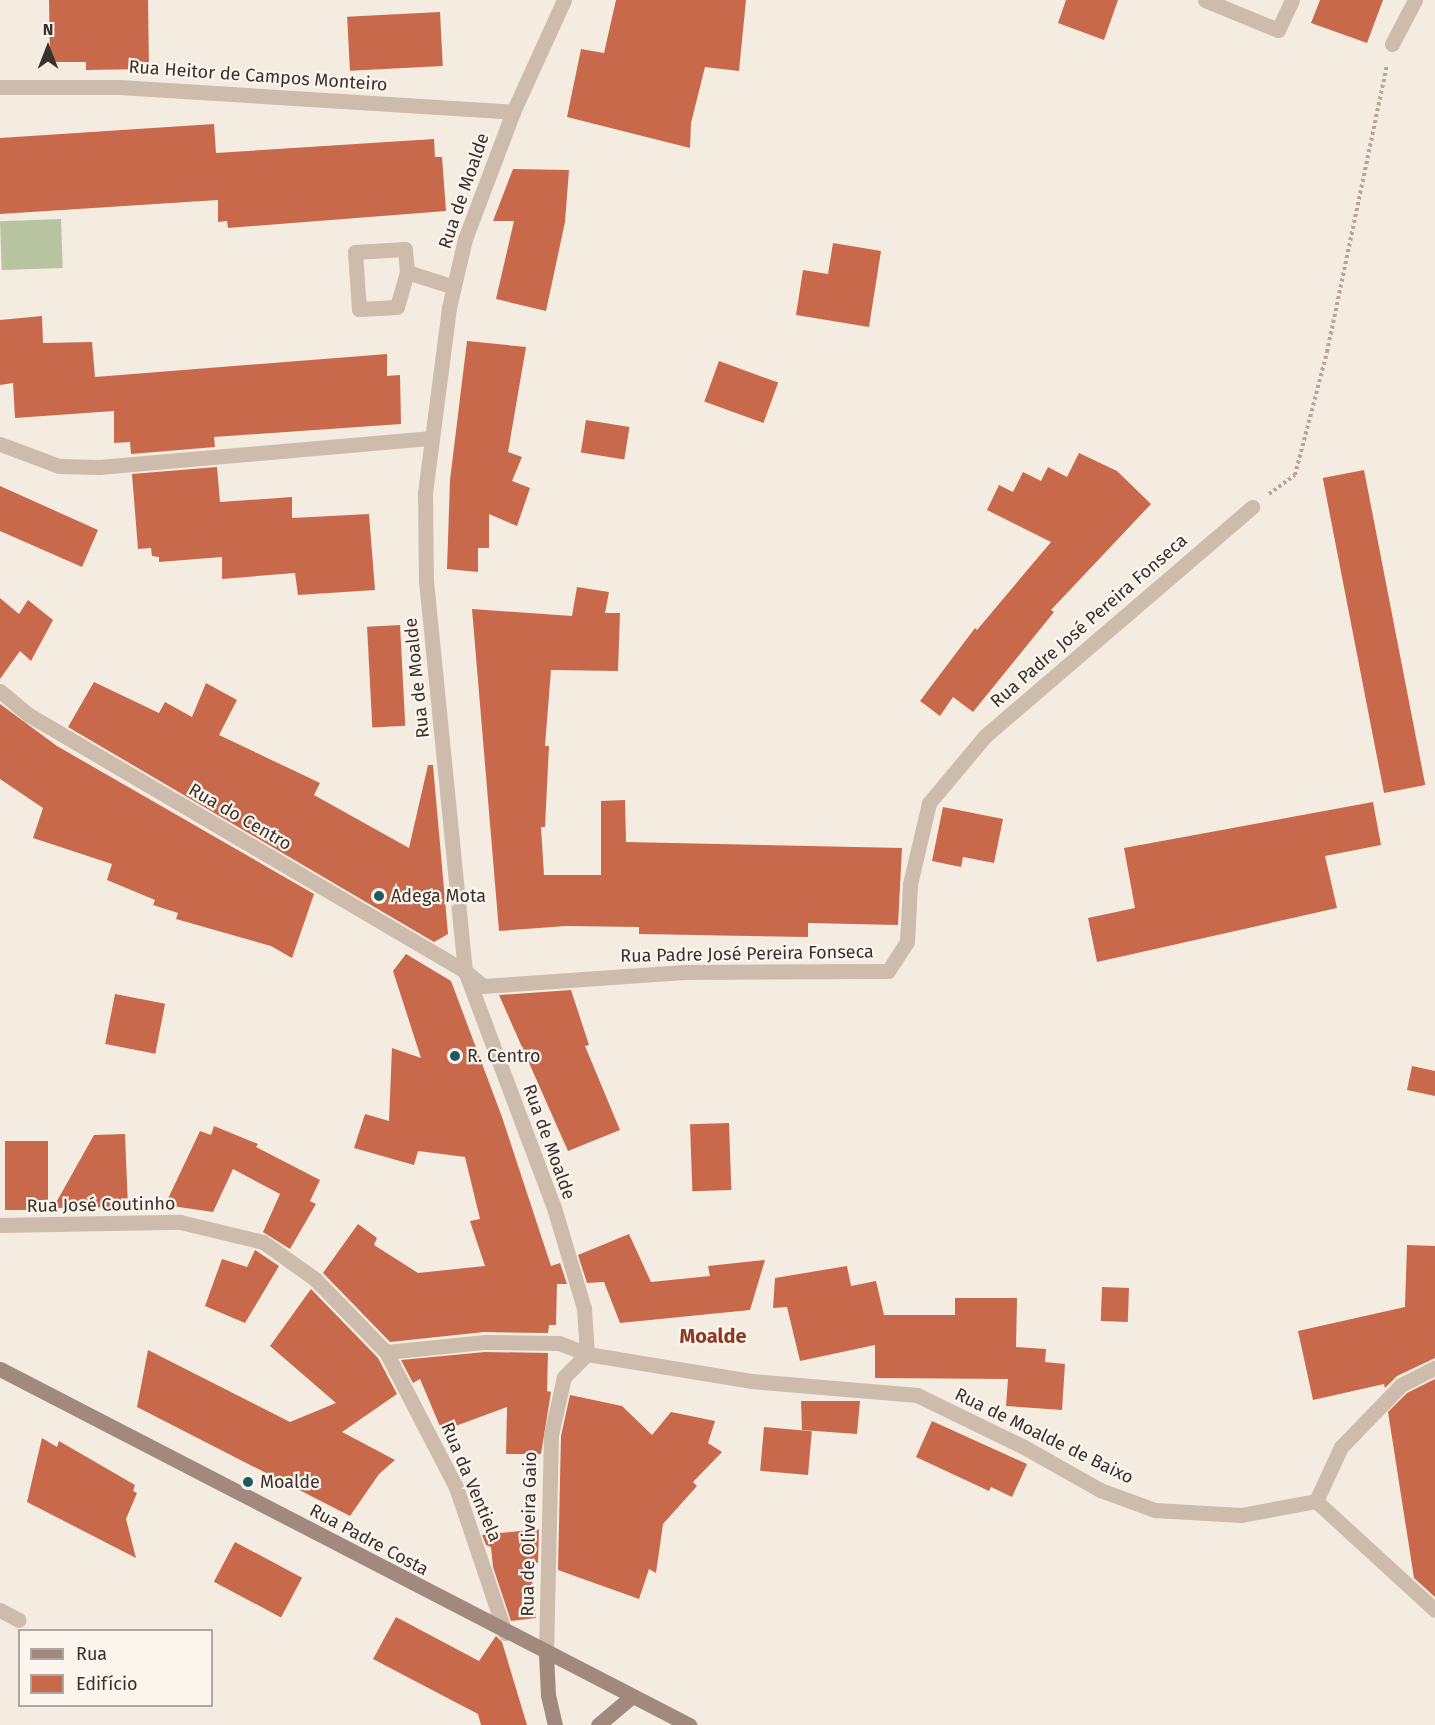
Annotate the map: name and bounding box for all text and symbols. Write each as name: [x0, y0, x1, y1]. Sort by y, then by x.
north arrow: [18, 18, 78, 78]
text: N: [43, 20, 53, 39]
street label: Rua Heitor de Campos Monteiro: [128, 56, 388, 96]
street label: Rua de Moalde: [434, 130, 494, 252]
street label: Rua Padre José Pereira Fonseca: [986, 530, 1192, 712]
street label: Rua de Moalde: [400, 617, 434, 739]
street label: Rua do Centro: [185, 779, 295, 855]
place label: Adega Mota: [391, 885, 486, 907]
marker: Adega Mota: [372, 889, 386, 903]
street label: Rua Padre José Pereira Fonseca: [620, 941, 874, 967]
place label: R. Centro: [467, 1045, 540, 1067]
marker: R. Centro: [448, 1049, 462, 1063]
street label: Rua de Moalde: [518, 1081, 580, 1203]
street label: Rua José Coutinho: [26, 1193, 176, 1217]
district label: Moalde: [680, 1324, 746, 1348]
street label: Rua de Moalde de Baixo: [951, 1383, 1137, 1489]
street label: Rua da Ventiela: [436, 1419, 506, 1545]
street label: Rua de Oliveira Gaio: [517, 1451, 541, 1617]
place label: Moalde: [260, 1471, 320, 1493]
marker: Moalde: [241, 1475, 255, 1489]
street label: Rua Padre Costa: [306, 1500, 432, 1580]
legend: [18, 1629, 213, 1707]
text: Rua: [76, 1643, 107, 1665]
text: Edifício: [76, 1673, 138, 1695]

